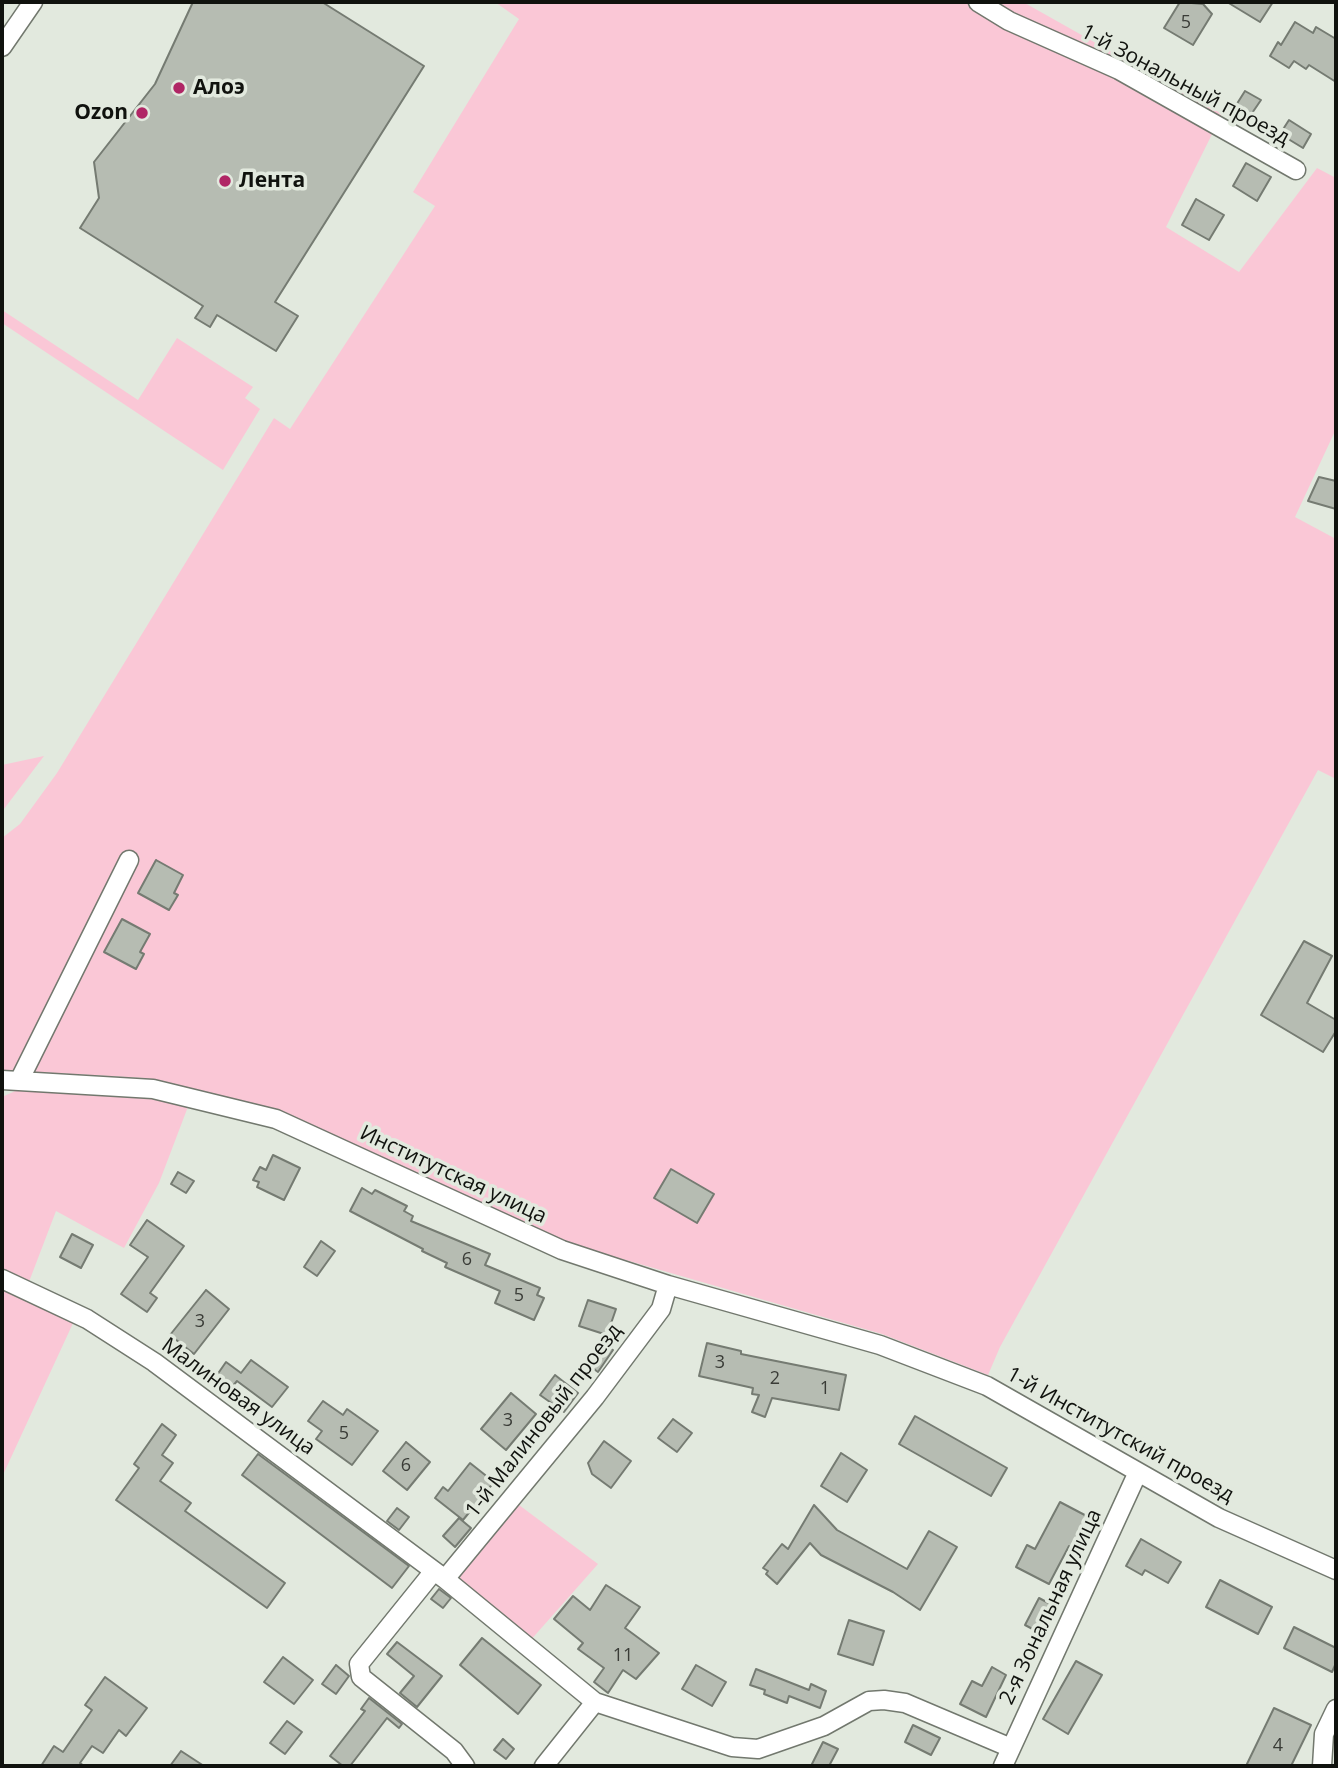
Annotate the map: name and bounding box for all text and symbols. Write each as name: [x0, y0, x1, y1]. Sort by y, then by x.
house number: 5: [1181, 12, 1191, 34]
street label: 1-й Зональный проезд: [1076, 19, 1294, 151]
place label: Алоэ: [193, 75, 245, 101]
marker: Алоэ: [171, 80, 187, 96]
place label: Ozon: [74, 100, 128, 126]
marker: Ozon: [134, 105, 150, 121]
place label: Лента: [239, 168, 305, 194]
marker: Лента: [217, 173, 233, 189]
street label: Институтская улица: [356, 1121, 550, 1229]
house number: 6: [462, 1249, 472, 1271]
house number: 5: [514, 1285, 524, 1307]
house number: 3: [195, 1311, 205, 1333]
street label: 1-й Малиновый проезд: [461, 1319, 627, 1523]
street label: Малиновая улица: [156, 1333, 320, 1461]
house number: 3: [715, 1352, 725, 1374]
street label: 1-й Институтский проезд: [1002, 1362, 1238, 1508]
house number: 2: [770, 1368, 780, 1390]
house number: 1: [820, 1378, 830, 1400]
house number: 3: [503, 1410, 513, 1432]
house number: 5: [339, 1423, 349, 1445]
house number: 6: [401, 1455, 411, 1477]
street label: 2-я Зональная улица: [995, 1505, 1107, 1709]
house number: 11: [613, 1645, 633, 1667]
house number: 4: [1273, 1735, 1283, 1757]

